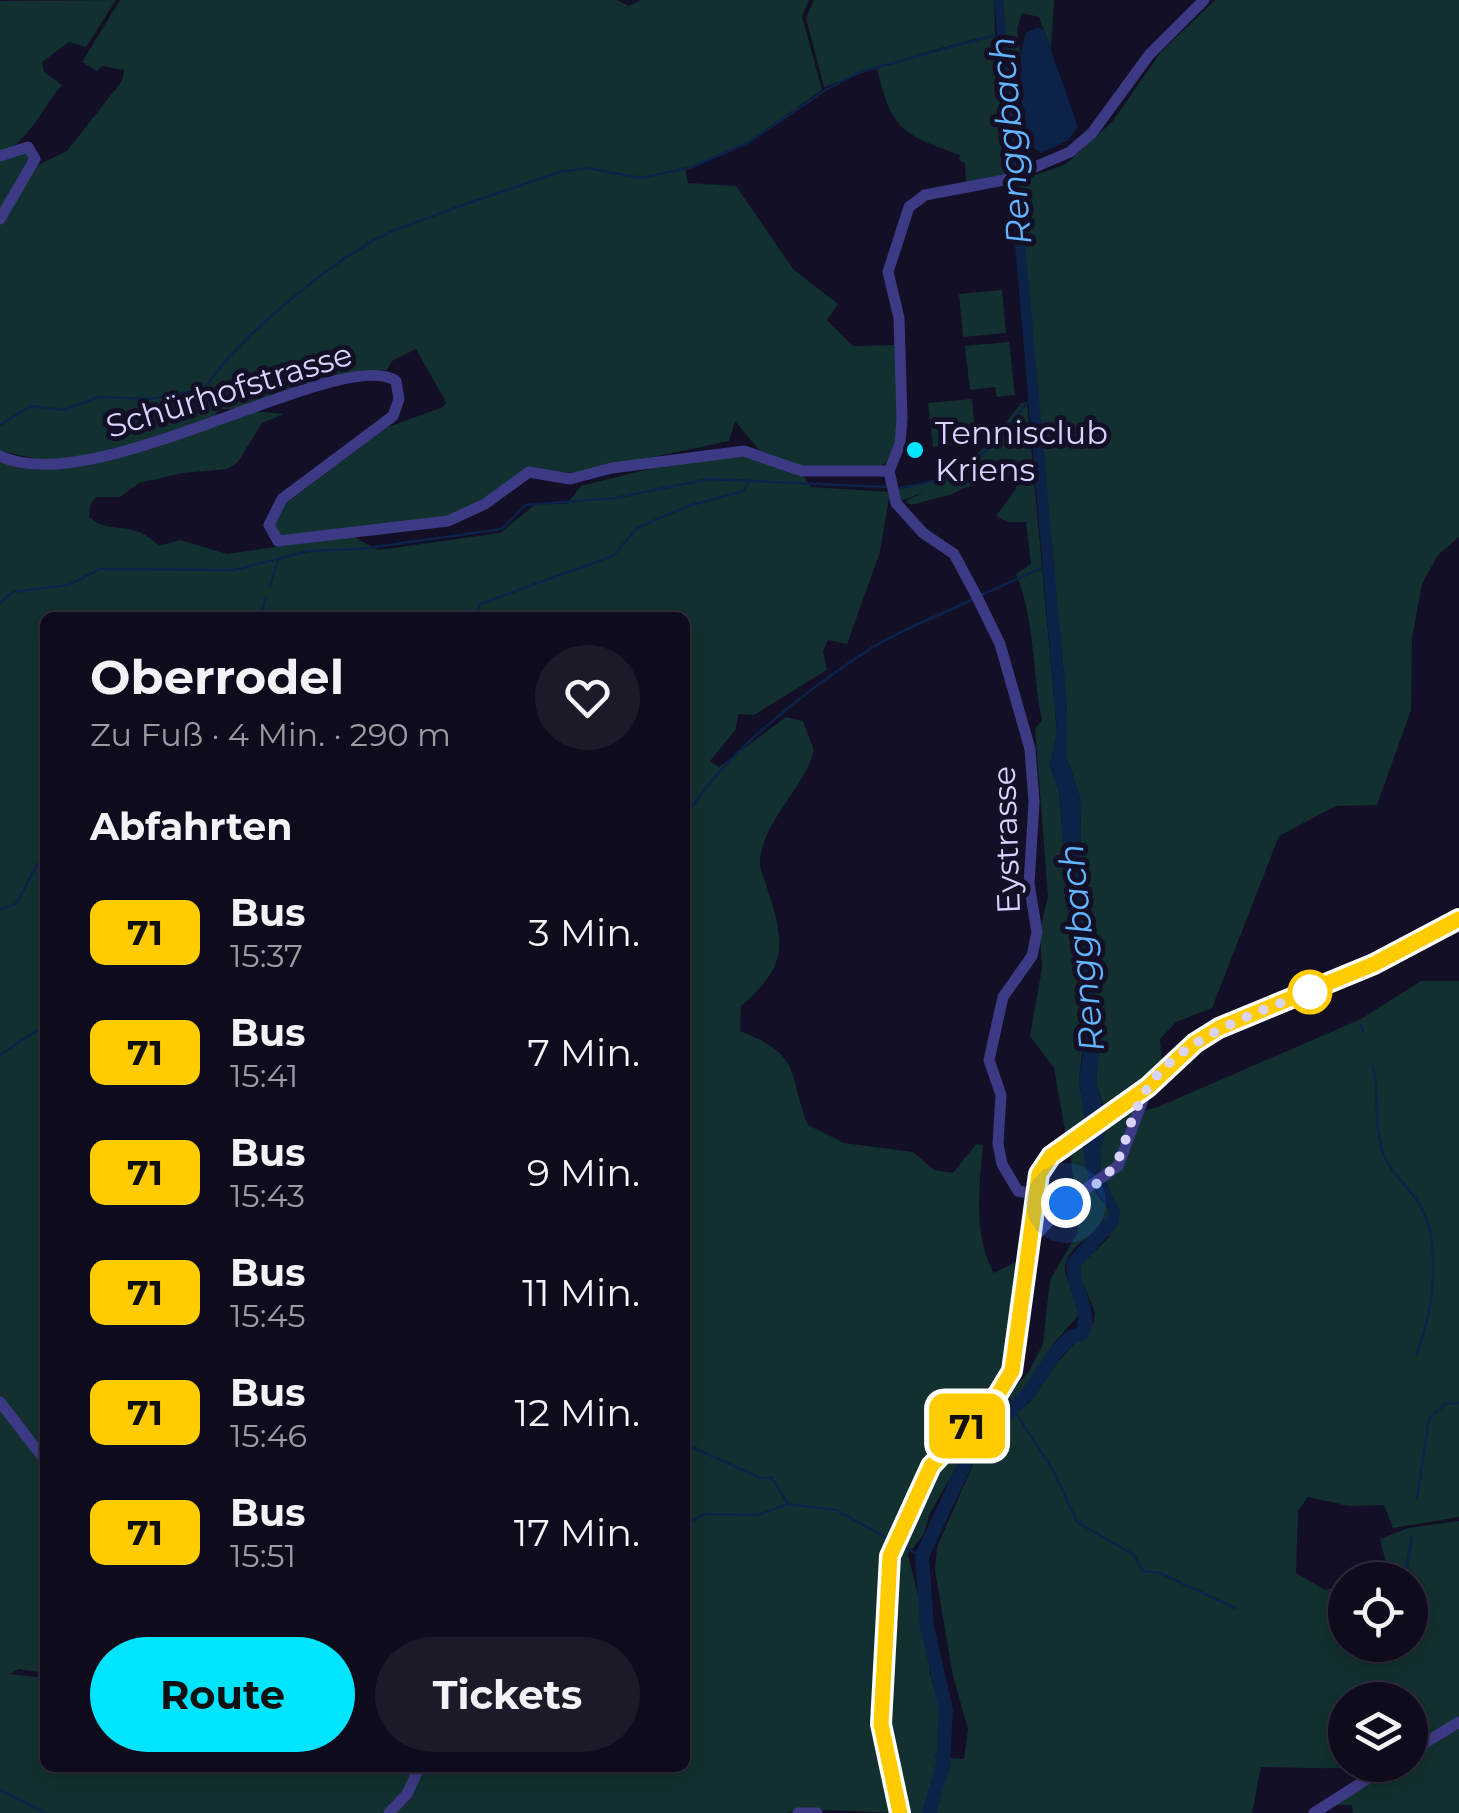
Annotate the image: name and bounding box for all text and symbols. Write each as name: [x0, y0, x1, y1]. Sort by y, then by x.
water label: Renggbach: [979, 35, 1041, 247]
street label: Schürhofstrasse: [101, 334, 357, 446]
place label: Tennisclub Kriens: [935, 413, 1108, 489]
marker: Tennisclub Kriens: [904, 439, 926, 461]
button: heart: [535, 645, 640, 750]
text: Oberrodel: [90, 648, 344, 706]
text: Zu Fuß · 4 Min. · 290 m: [90, 715, 451, 754]
street label: Eystrasse: [984, 765, 1028, 915]
text: Abfahrten: [90, 803, 292, 850]
water label: Renggbach: [1049, 842, 1113, 1054]
text: Bus: [230, 889, 305, 936]
text: 3 Min.: [528, 909, 640, 956]
text: 71: [127, 911, 163, 954]
text: 15:37: [230, 936, 303, 975]
unlabelled marker: [1289, 971, 1331, 1013]
text: Bus: [230, 1009, 305, 1056]
text: 7 Min.: [527, 1029, 640, 1076]
text: 71: [127, 1031, 163, 1074]
text: 15:41: [230, 1056, 298, 1095]
text: Bus: [230, 1129, 305, 1176]
text: 9 Min.: [527, 1149, 640, 1196]
text: 71: [127, 1151, 163, 1194]
text: 15:43: [230, 1176, 305, 1215]
your location: [1041, 1178, 1091, 1228]
text: Bus: [230, 1249, 305, 1296]
text: 11 Min.: [522, 1269, 640, 1316]
text: 71: [127, 1271, 163, 1314]
text: 15:45: [230, 1296, 306, 1335]
text: Bus: [230, 1369, 305, 1416]
text: 12 Min.: [514, 1389, 640, 1436]
text: 71: [127, 1391, 163, 1434]
line badge: 71: [922, 1394, 1012, 1458]
text: 71: [949, 1405, 985, 1448]
text: 15:46: [230, 1416, 307, 1455]
text: Bus: [230, 1489, 305, 1536]
text: 17 Min.: [514, 1509, 640, 1556]
text: 71: [127, 1511, 163, 1554]
text: 15:51: [230, 1536, 296, 1575]
map controls: [1328, 1562, 1428, 1782]
button: locate: [1328, 1562, 1428, 1662]
button: Route: [90, 1637, 355, 1752]
button: Tickets: [375, 1637, 640, 1752]
button: layers: [1328, 1682, 1428, 1782]

